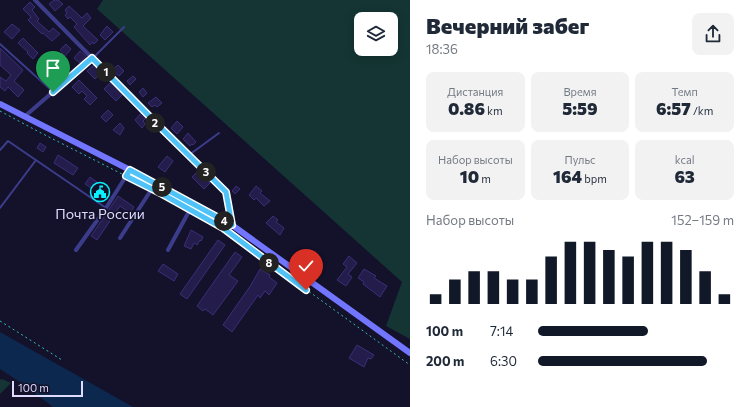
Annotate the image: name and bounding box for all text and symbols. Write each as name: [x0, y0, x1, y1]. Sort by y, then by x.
map controls: [354, 12, 398, 56]
button: layers: [354, 12, 398, 56]
text: Вечерний забег: [426, 12, 589, 39]
button: share: [692, 13, 734, 55]
text: 18:36: [426, 41, 458, 57]
pin: [36, 51, 70, 92]
icon: arrive: [42, 57, 64, 79]
pin: 1: [96, 62, 116, 82]
text: 1: [104, 65, 108, 78]
text: Дистанция: [447, 85, 503, 98]
text: Время: [564, 85, 596, 98]
text: Темп: [672, 85, 698, 98]
text: 0.86: [448, 98, 485, 119]
text: 5:59: [562, 98, 598, 119]
text: 6:57: [656, 98, 691, 119]
text: km: [485, 104, 503, 117]
text: /km: [691, 104, 713, 117]
pin: 2: [145, 113, 165, 133]
text: 2: [152, 116, 158, 129]
text: Набор высоты: [438, 153, 513, 166]
text: Пульс: [565, 153, 595, 166]
text: kcal: [675, 153, 695, 166]
pin: 3: [196, 162, 216, 182]
text: 3: [203, 165, 209, 178]
text: 10: [460, 166, 479, 187]
text: 164: [553, 166, 582, 187]
text: 63: [674, 166, 695, 187]
text: m: [479, 172, 491, 185]
text: bpm: [582, 172, 607, 185]
pin: 5: [152, 177, 172, 197]
text: 5: [159, 180, 165, 193]
public building icon: Почта России: [89, 181, 111, 203]
place label: Почта России: [55, 205, 145, 222]
pin: 4: [214, 211, 234, 231]
text: Набор высоты: [426, 212, 514, 228]
text: 152–159 m: [671, 212, 734, 228]
text: 4: [221, 214, 227, 227]
pin: [289, 249, 323, 290]
pin: 8: [259, 253, 279, 273]
icon: check: [295, 255, 317, 277]
text: 8: [266, 256, 272, 269]
text: 100 m: [426, 323, 463, 339]
text: 7:14: [490, 323, 513, 339]
text: 200 m: [426, 353, 464, 369]
text: 6:30: [490, 353, 517, 369]
scale bar: [12, 379, 83, 398]
text: 100 m: [18, 381, 49, 394]

